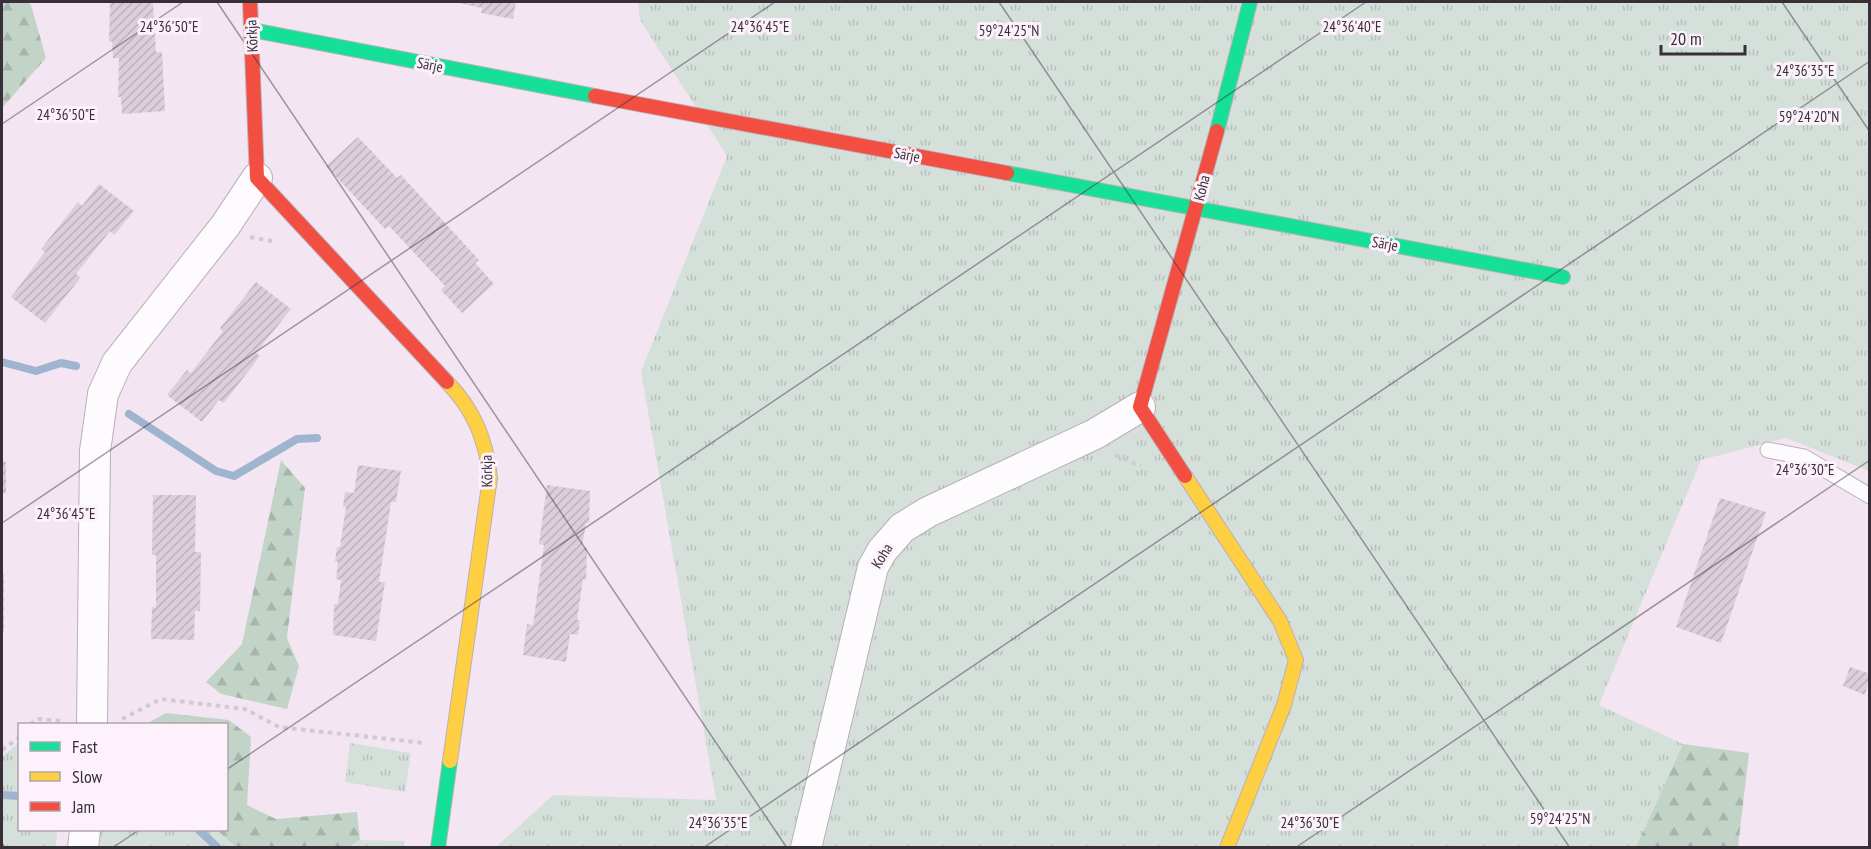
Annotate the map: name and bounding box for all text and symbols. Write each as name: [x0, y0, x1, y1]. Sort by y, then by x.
text: 24°36'50"E: [139, 17, 199, 36]
text: 24°36'45"E: [730, 17, 790, 36]
text: 24°36'40"E: [1322, 17, 1382, 36]
scale bar: [1661, 18, 1745, 56]
street label: Kõrkja: [241, 19, 262, 53]
text: 59°24'25"N: [979, 21, 1039, 40]
text: 20 m: [1670, 27, 1702, 50]
street label: Särje: [416, 53, 445, 76]
text: 24°36'35"E: [1775, 61, 1835, 80]
text: 24°36'50"E: [36, 105, 96, 124]
text: 59°24'20"N: [1779, 107, 1839, 126]
street label: Särje: [893, 143, 922, 166]
street label: Koha: [1189, 173, 1214, 203]
street label: Särje: [1371, 232, 1400, 255]
street label: Kõrkja: [477, 455, 496, 487]
text: 24°36'30"E: [1775, 460, 1835, 479]
text: 24°36'45"E: [36, 504, 96, 523]
street label: Koha: [867, 540, 896, 572]
legend: [18, 723, 228, 831]
text: Fast: [72, 735, 98, 758]
text: Slow: [72, 765, 103, 788]
text: Jam: [71, 795, 95, 818]
text: 59°24'25"N: [1530, 809, 1590, 828]
text: 24°36'35"E: [688, 813, 748, 832]
text: 24°36'30"E: [1280, 813, 1340, 832]

